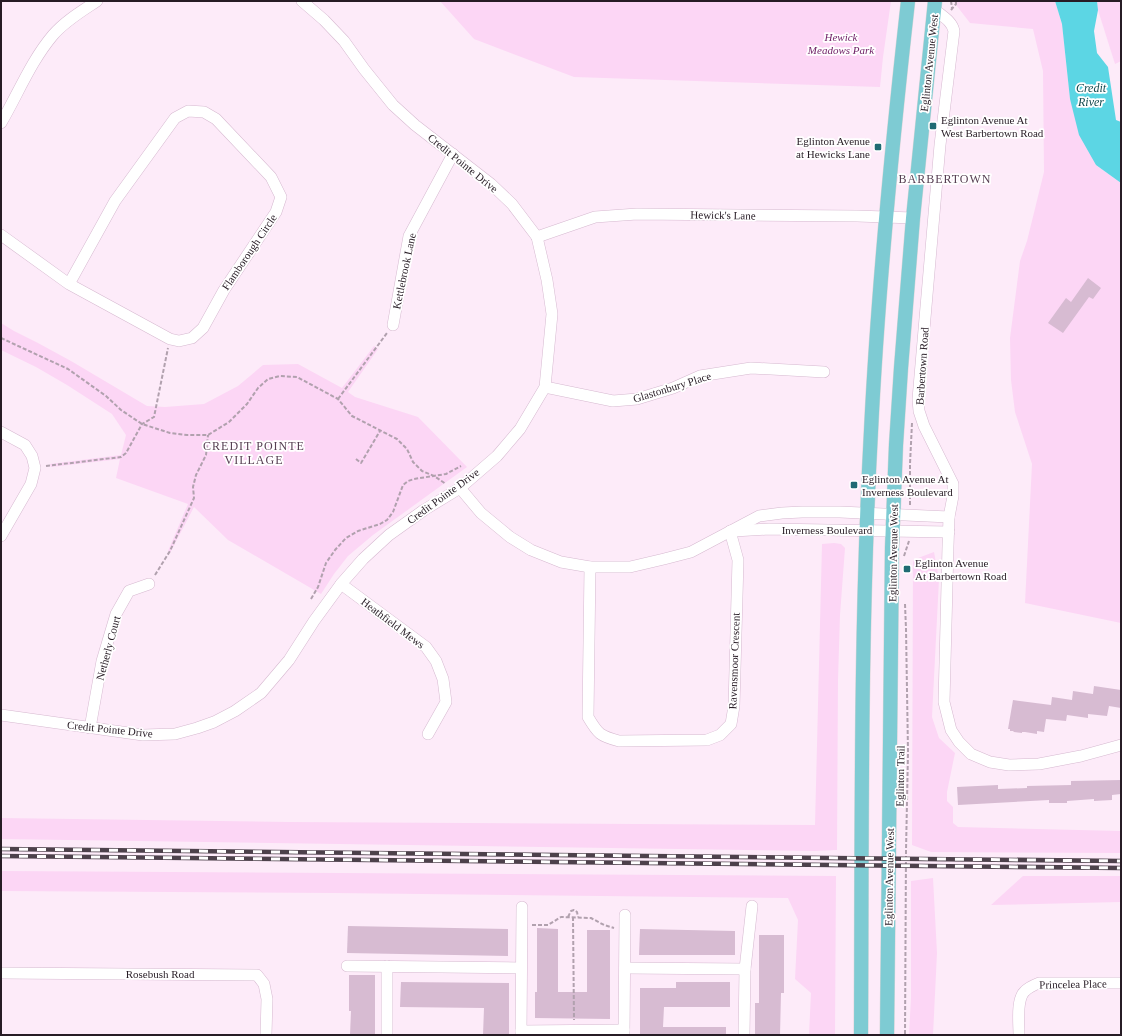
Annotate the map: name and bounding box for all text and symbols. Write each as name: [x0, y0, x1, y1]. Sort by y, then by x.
street label: Eglinton Avenue West: [918, 14, 940, 112]
park label: Hewick Meadows Park: [807, 31, 875, 56]
water label: Credit River: [1076, 81, 1107, 109]
place label: Eglinton Avenue At West Barbertown Road: [941, 114, 1044, 139]
marker: Eglinton Avenue At West Barbertown Road: [928, 121, 938, 131]
street label: Credit Pointe Drive: [426, 131, 500, 195]
place label: Eglinton Avenue at Hewicks Lane: [796, 135, 870, 160]
marker: Eglinton Avenue at Hewicks Lane: [873, 142, 883, 152]
district label: BARBERTOWN: [898, 172, 992, 186]
street label: Hewick's Lane: [690, 208, 756, 222]
street label: Flamborough Circle: [219, 212, 279, 292]
street label: Kettlebrook Lane: [390, 232, 418, 310]
street label: Barbertown Road: [913, 326, 931, 405]
street label: Glastonbury Place: [632, 369, 713, 405]
district label: CREDIT POINTE VILLAGE: [203, 439, 305, 467]
street label: Credit Pointe Drive: [405, 466, 481, 526]
place label: Eglinton Avenue At Inverness Boulevard: [862, 473, 953, 498]
marker: Eglinton Avenue At Inverness Boulevard: [849, 480, 859, 490]
street label: Eglinton Avenue West: [886, 504, 900, 602]
street label: Inverness Boulevard: [782, 524, 873, 536]
place label: Eglinton Avenue At Barbertown Road: [915, 557, 1007, 582]
marker: Eglinton Avenue At Barbertown Road: [902, 564, 912, 574]
street label: Heathfield Mews: [359, 595, 427, 651]
street label: Ravensmoor Crescent: [726, 612, 742, 710]
street label: Netherly Court: [94, 614, 122, 682]
street label: Credit Pointe Drive: [67, 719, 154, 739]
street label: Eglinton Trail: [893, 745, 907, 807]
street label: Eglinton Avenue West: [882, 828, 896, 926]
street label: Rosebush Road: [126, 968, 195, 980]
street label: Princelea Place: [1039, 977, 1107, 991]

